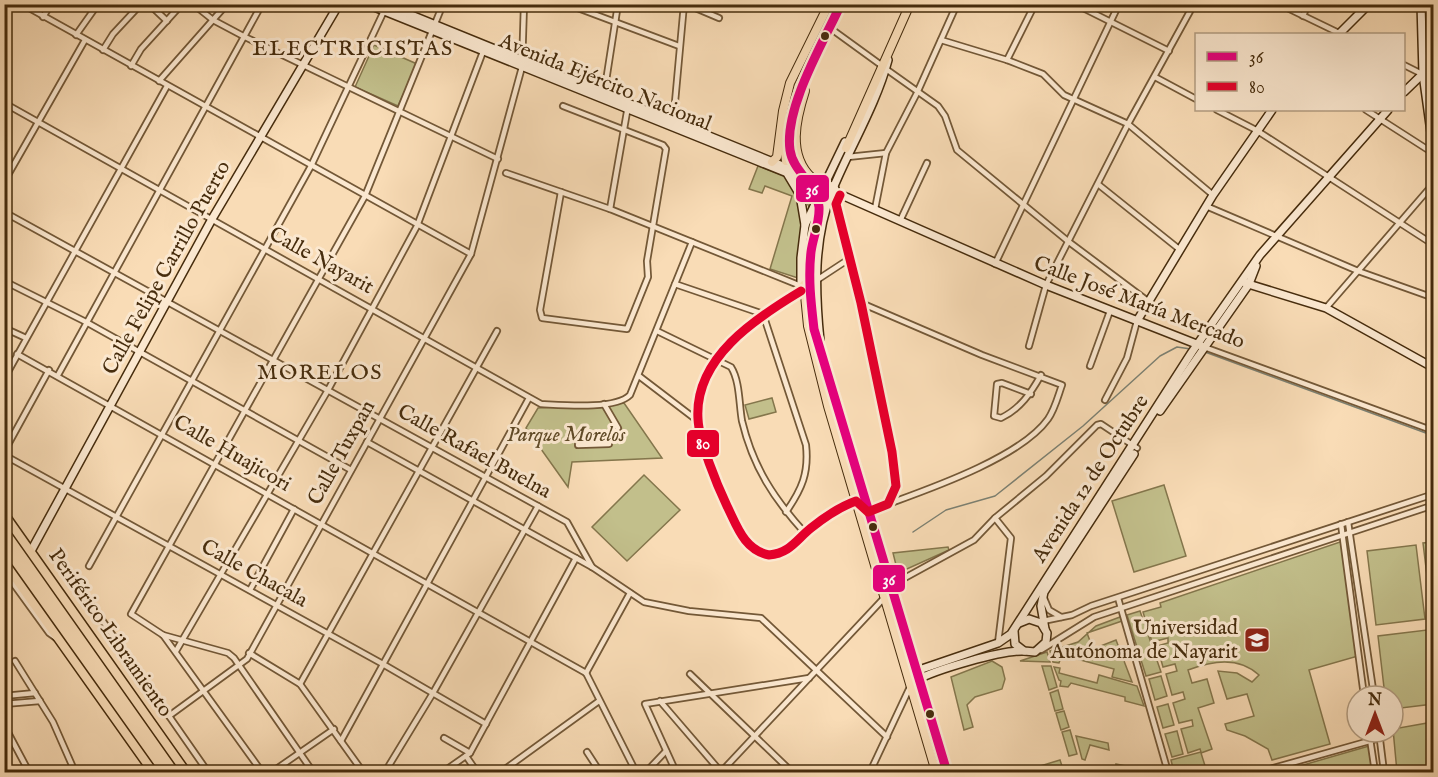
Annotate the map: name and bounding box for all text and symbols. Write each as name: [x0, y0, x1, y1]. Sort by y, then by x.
street label: Avenida Ejército Nacional: [494, 28, 716, 138]
unlabelled marker: [819, 30, 831, 42]
legend: [1195, 33, 1405, 111]
district label: ELECTRICISTAS: [252, 35, 454, 63]
text: 36: [1249, 47, 1264, 70]
text: 80: [1249, 77, 1265, 100]
street label: Calle Felipe Carrillo Puerto: [97, 156, 237, 380]
line badge: 36: [795, 174, 830, 203]
text: 36: [806, 181, 820, 201]
street label: Calle Nayarit: [264, 221, 378, 301]
unlabelled marker: [810, 223, 822, 235]
street label: Calle José María Mercado: [1030, 250, 1248, 356]
district label: MORELOS: [257, 359, 383, 387]
street label: Avenida 12 de Octubre: [1026, 390, 1156, 569]
street label: Calle Tuxpan: [302, 396, 382, 510]
street label: Calle Rafael Buelna: [392, 399, 556, 506]
street label: Calle Huajicori: [168, 409, 296, 499]
park label: Parque Morelos: [507, 422, 626, 449]
line badge: 80: [686, 429, 720, 458]
text: 80: [696, 435, 710, 455]
unlabelled marker: [867, 521, 879, 533]
street label: Calle Chacala: [196, 534, 313, 615]
street label: Periférico Libramiento: [42, 544, 178, 722]
line badge: 36: [872, 564, 906, 593]
text: 36: [883, 571, 897, 591]
place label: Universidad Autónoma de Nayarit: [1050, 615, 1239, 666]
school or university icon: Universidad Autónoma de Nayarit: [1242, 625, 1272, 655]
north arrow: [1345, 684, 1405, 744]
text: N: [1367, 691, 1382, 711]
unlabelled marker: [924, 708, 936, 720]

